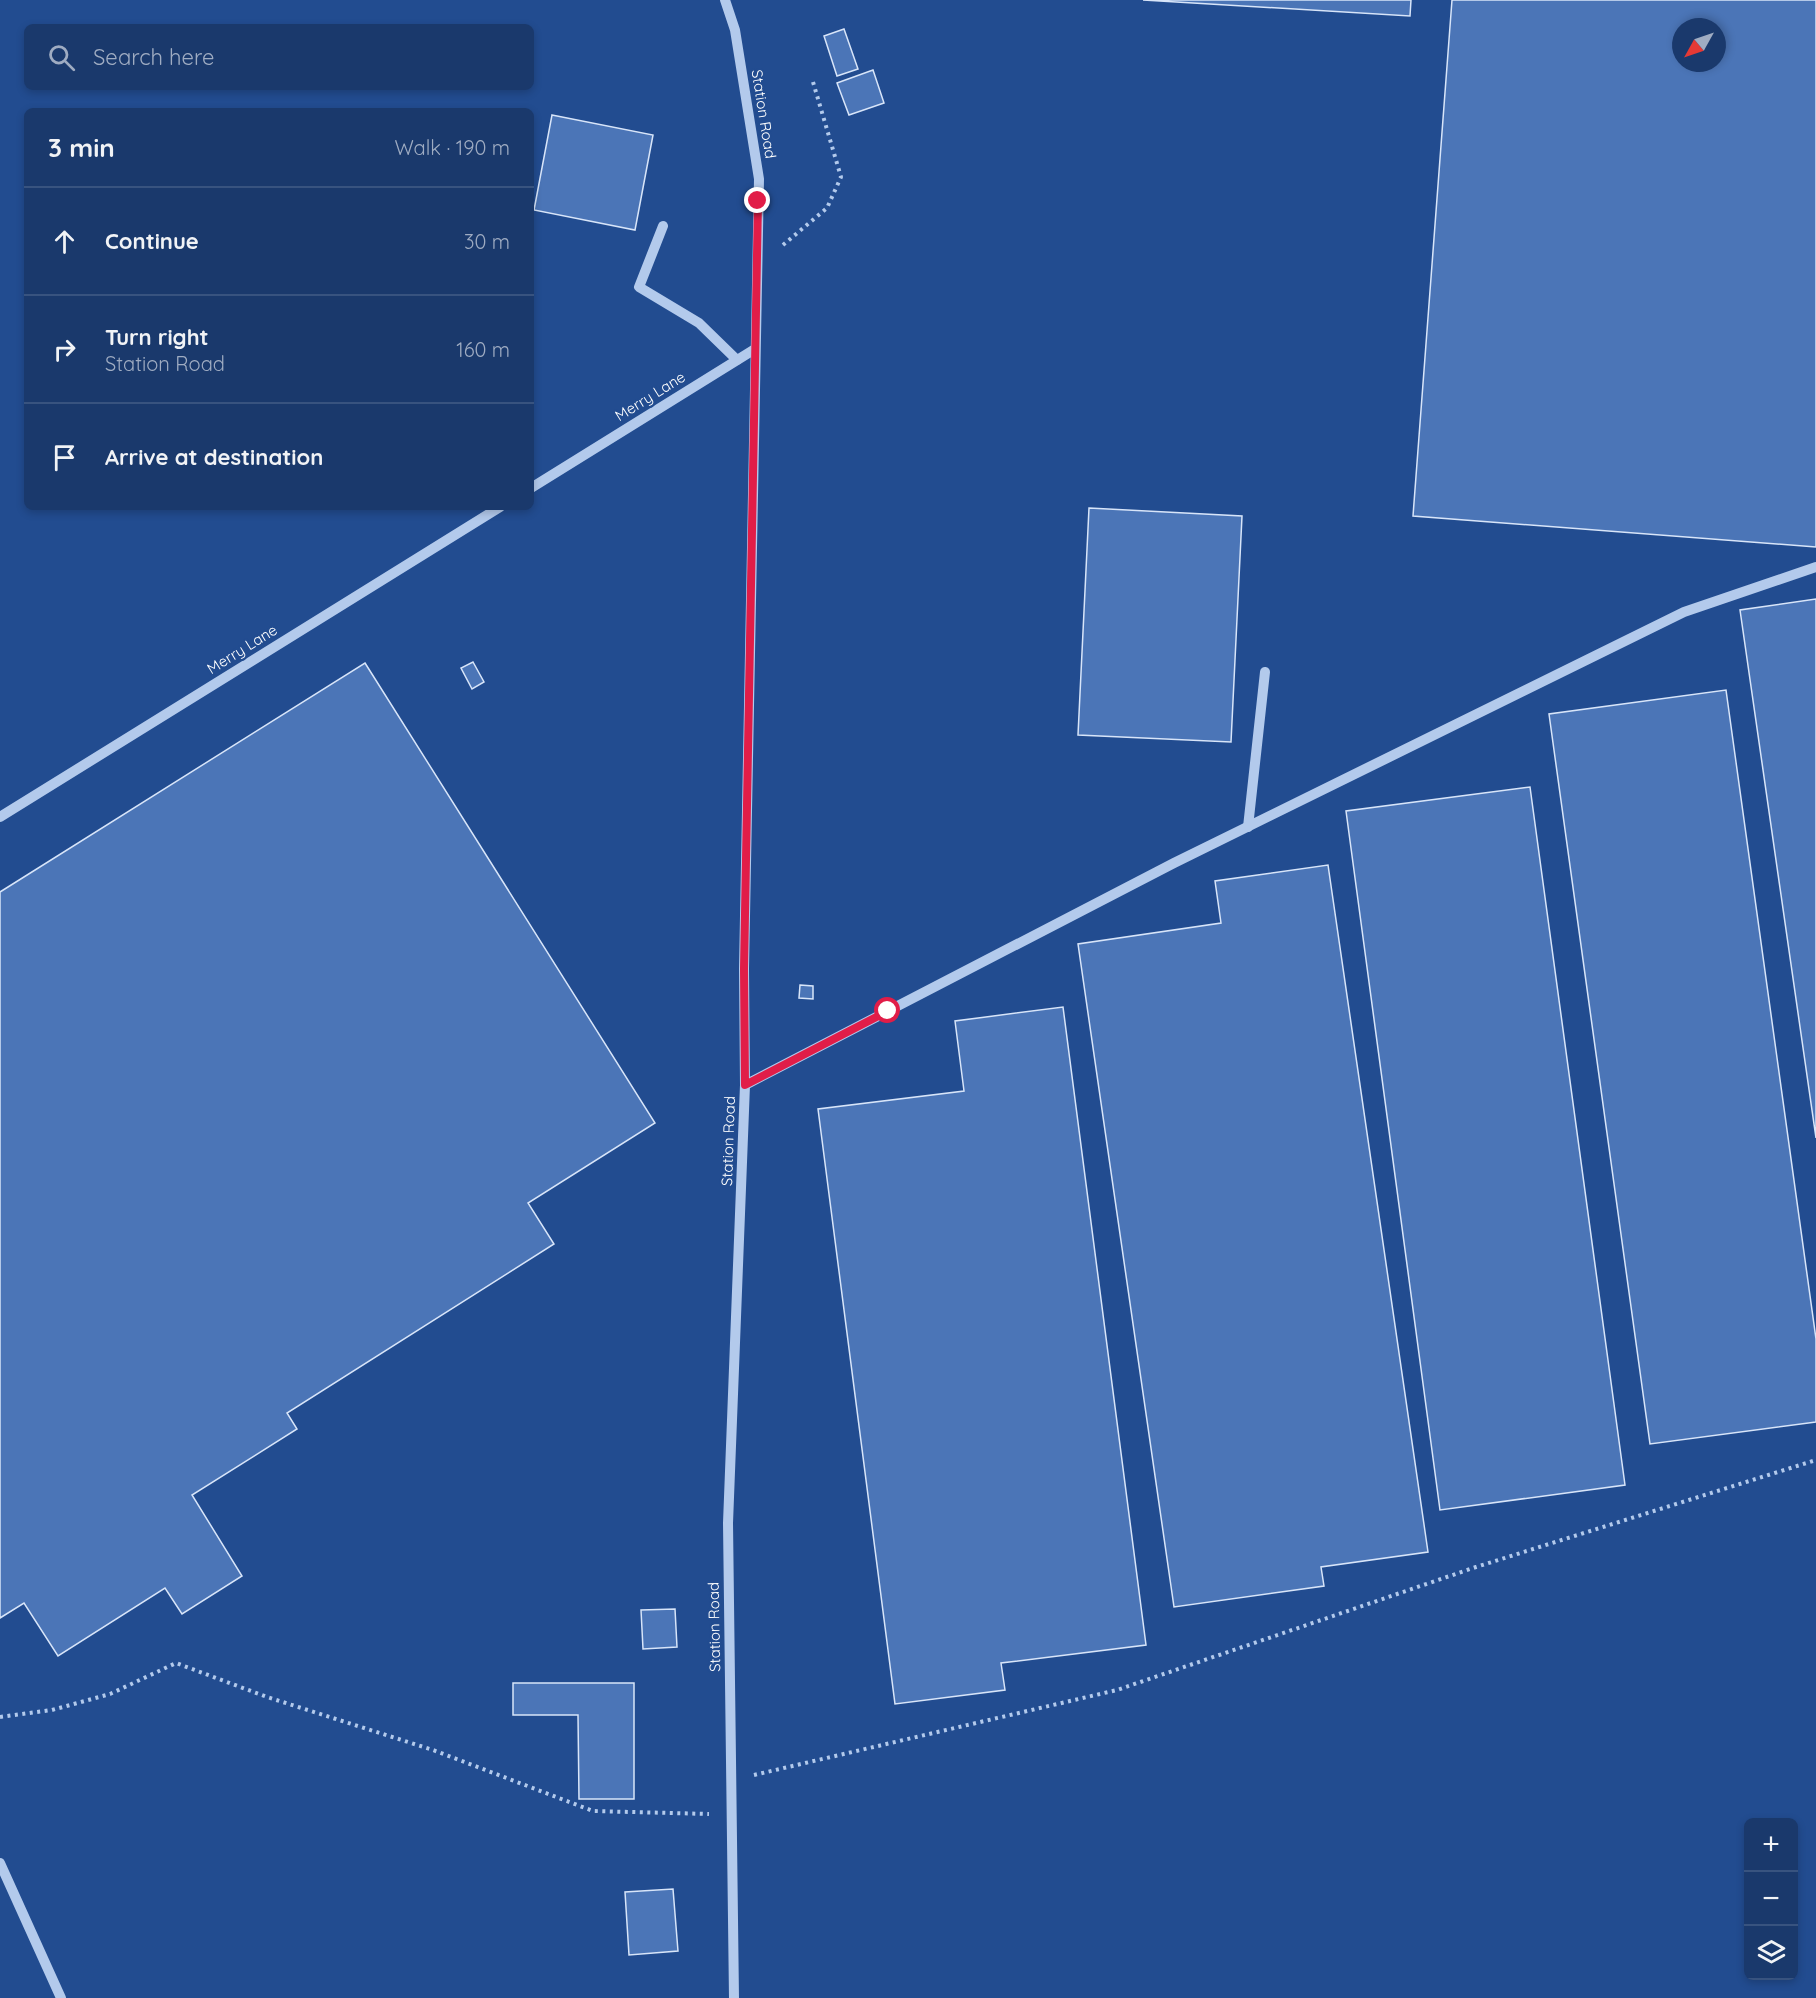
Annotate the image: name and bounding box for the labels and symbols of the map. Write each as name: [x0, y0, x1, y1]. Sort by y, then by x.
north arrow: [1672, 18, 1726, 72]
street label: Station Road: [748, 68, 780, 160]
route end: [744, 187, 770, 213]
street label: Merry Lane: [611, 367, 689, 425]
street label: Merry Lane: [203, 620, 281, 678]
route start: [874, 997, 900, 1023]
street label: Station Road: [717, 1096, 739, 1186]
street label: Station Road: [704, 1582, 724, 1672]

